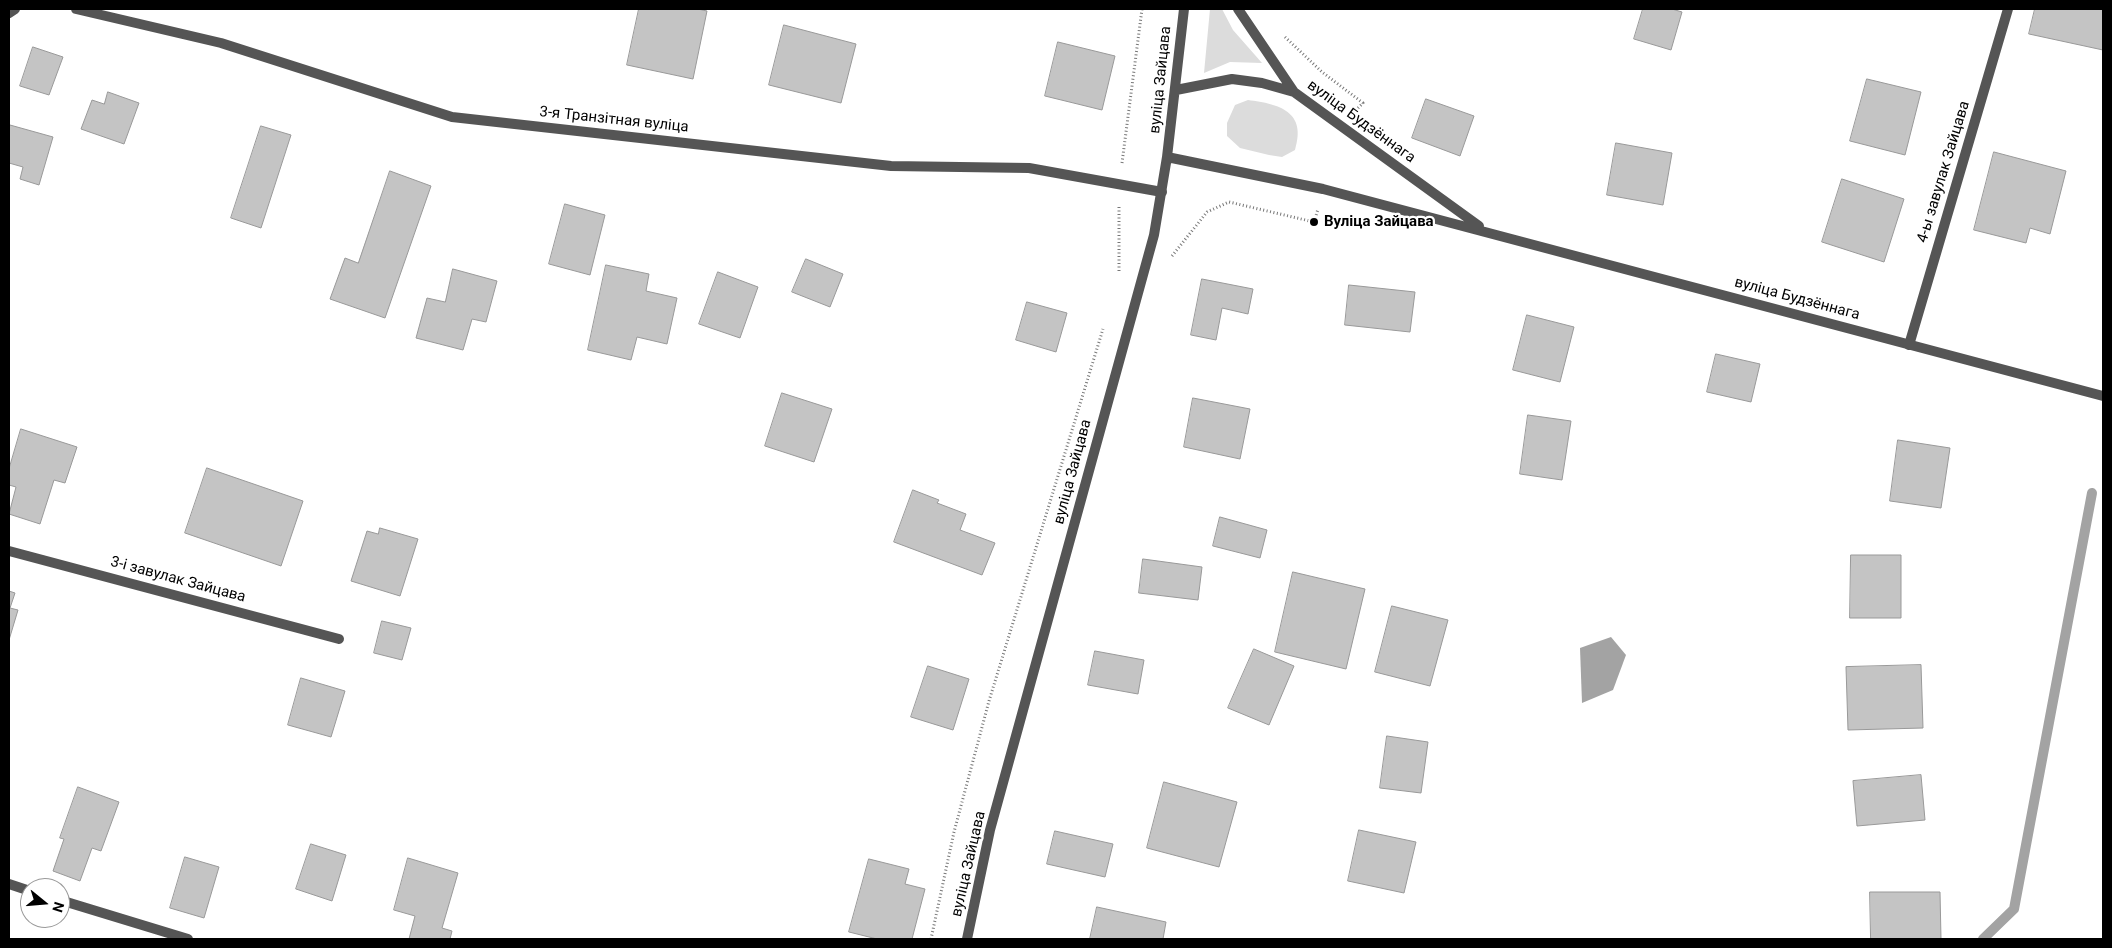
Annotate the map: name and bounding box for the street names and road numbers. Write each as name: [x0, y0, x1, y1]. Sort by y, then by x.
street label: вуліца Зайцава: [1146, 25, 1176, 135]
street label: вуліца Будзённага: [1304, 77, 1418, 167]
street label: 4-ы завулак Зайцава: [1914, 99, 1974, 245]
street label: 3-я Транзітная вуліца: [539, 103, 689, 137]
street label: вуліца Будзённага: [1732, 274, 1862, 324]
street label: вуліца Зайцава: [1050, 418, 1096, 526]
street label: 3-і завулак Зайцава: [108, 553, 248, 607]
street label: вуліца Зайцава: [948, 809, 990, 919]

